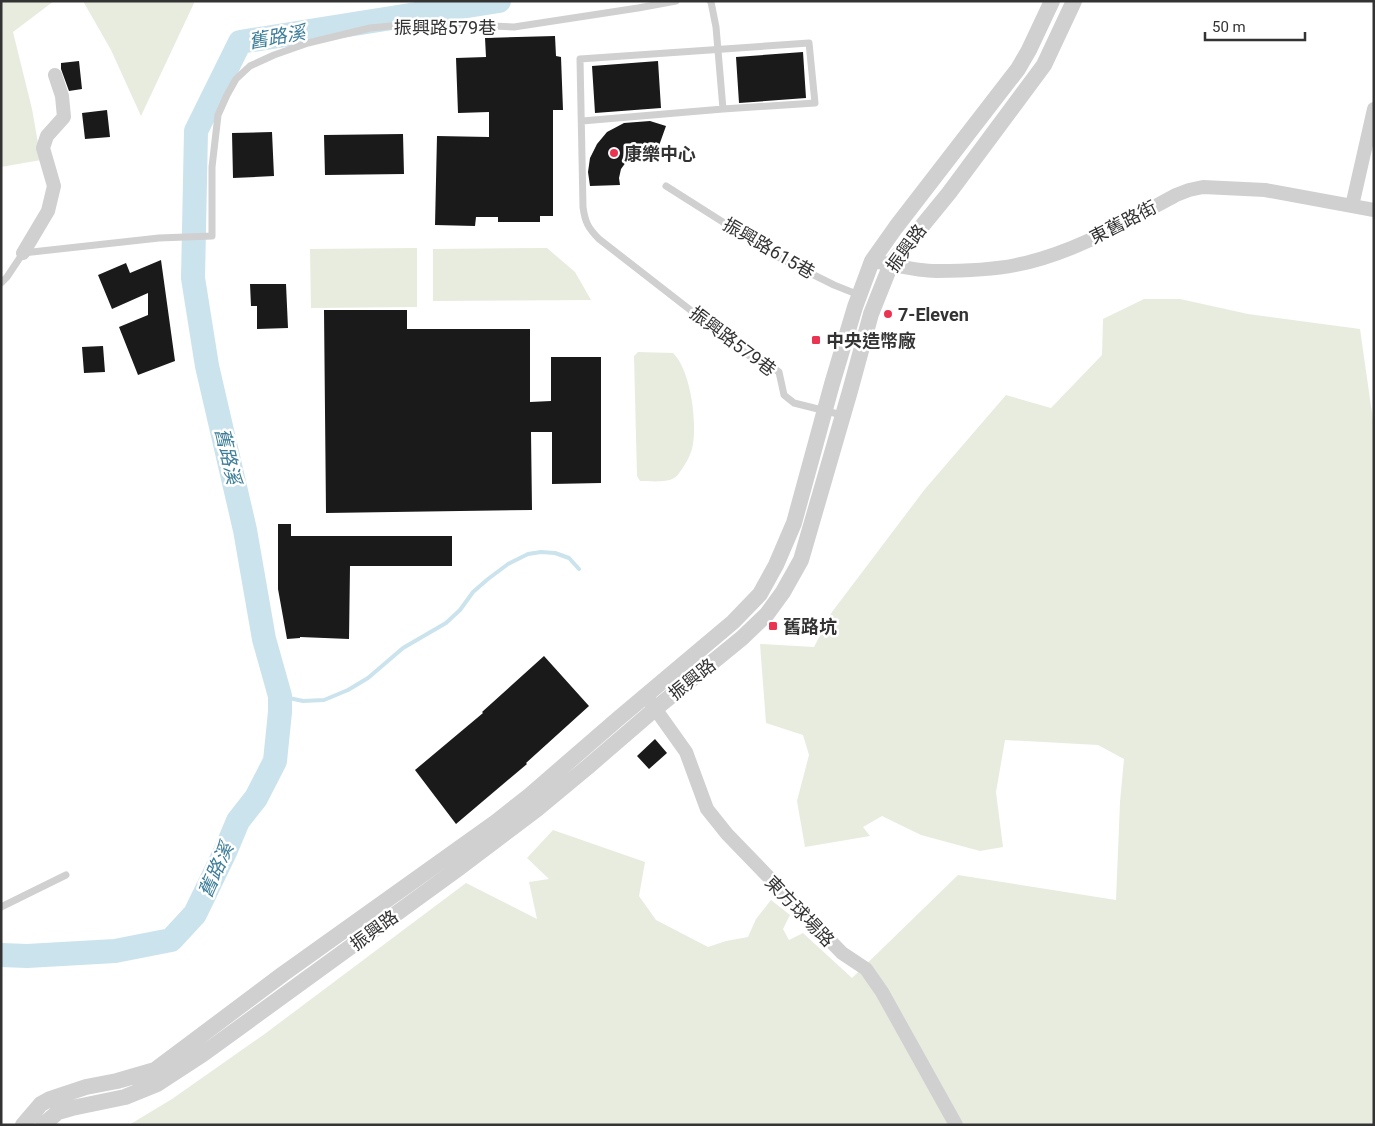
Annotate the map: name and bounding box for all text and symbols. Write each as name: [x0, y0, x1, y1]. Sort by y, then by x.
scale bar: [1205, 10, 1305, 42]
street label: 振興路579巷: [394, 17, 496, 38]
text: 50 m: [1212, 18, 1246, 36]
water label: 舊路溪: [247, 20, 310, 53]
place label: 康樂中心: [624, 143, 696, 164]
marker: 康樂中心: [608, 147, 620, 159]
street label: 東舊路街: [1086, 196, 1160, 248]
street label: 振興路615巷: [719, 213, 819, 283]
street label: 振興路: [882, 220, 930, 276]
street label: 振興路579巷: [686, 302, 780, 380]
place label: 7-Eleven: [898, 304, 969, 325]
marker: 7-Eleven: [882, 308, 894, 320]
place label: 中央造幣廠: [826, 330, 916, 351]
marker: 中央造幣廠: [810, 334, 822, 346]
water label: 舊路溪: [210, 426, 246, 489]
place label: 舊路坑: [783, 616, 837, 637]
marker: 舊路坑: [767, 620, 779, 632]
street label: 振興路: [664, 654, 720, 704]
water label: 舊路溪: [194, 837, 239, 901]
street label: 東方球場路: [761, 871, 839, 951]
street label: 振興路: [346, 906, 402, 954]

